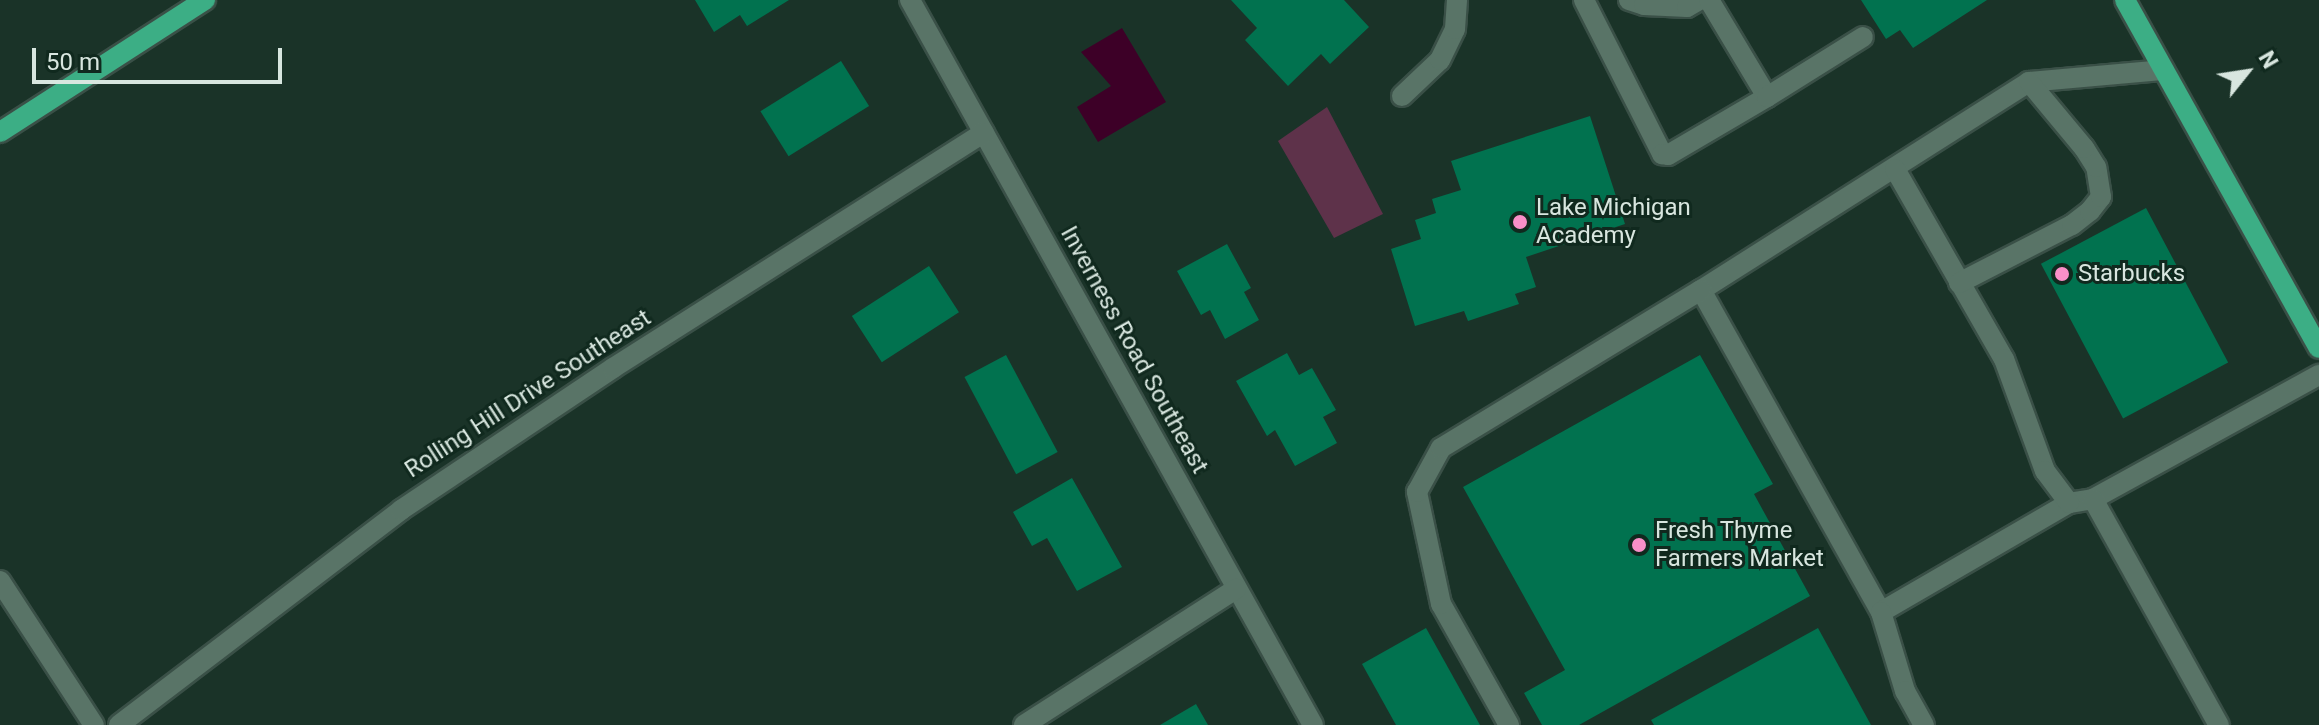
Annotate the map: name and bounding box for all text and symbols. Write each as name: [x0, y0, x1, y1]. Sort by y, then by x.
scale bar: [36, 32, 286, 82]
north arrow: [2207, 32, 2287, 112]
text: N: [2254, 47, 2283, 73]
text: 50 m: [46, 48, 100, 76]
place label: Lake Michigan Academy: [1536, 194, 1691, 250]
marker: Lake Michigan Academy: [1511, 213, 1529, 231]
street label: Inverness Road Southeast: [1054, 221, 1214, 479]
place label: Starbucks: [2078, 260, 2185, 288]
marker: Starbucks: [2053, 265, 2071, 283]
street label: Rolling Hill Drive Southeast: [400, 304, 656, 484]
place label: Fresh Thyme Farmers Market: [1655, 517, 1824, 573]
marker: Fresh Thyme Farmers Market: [1630, 536, 1648, 554]

